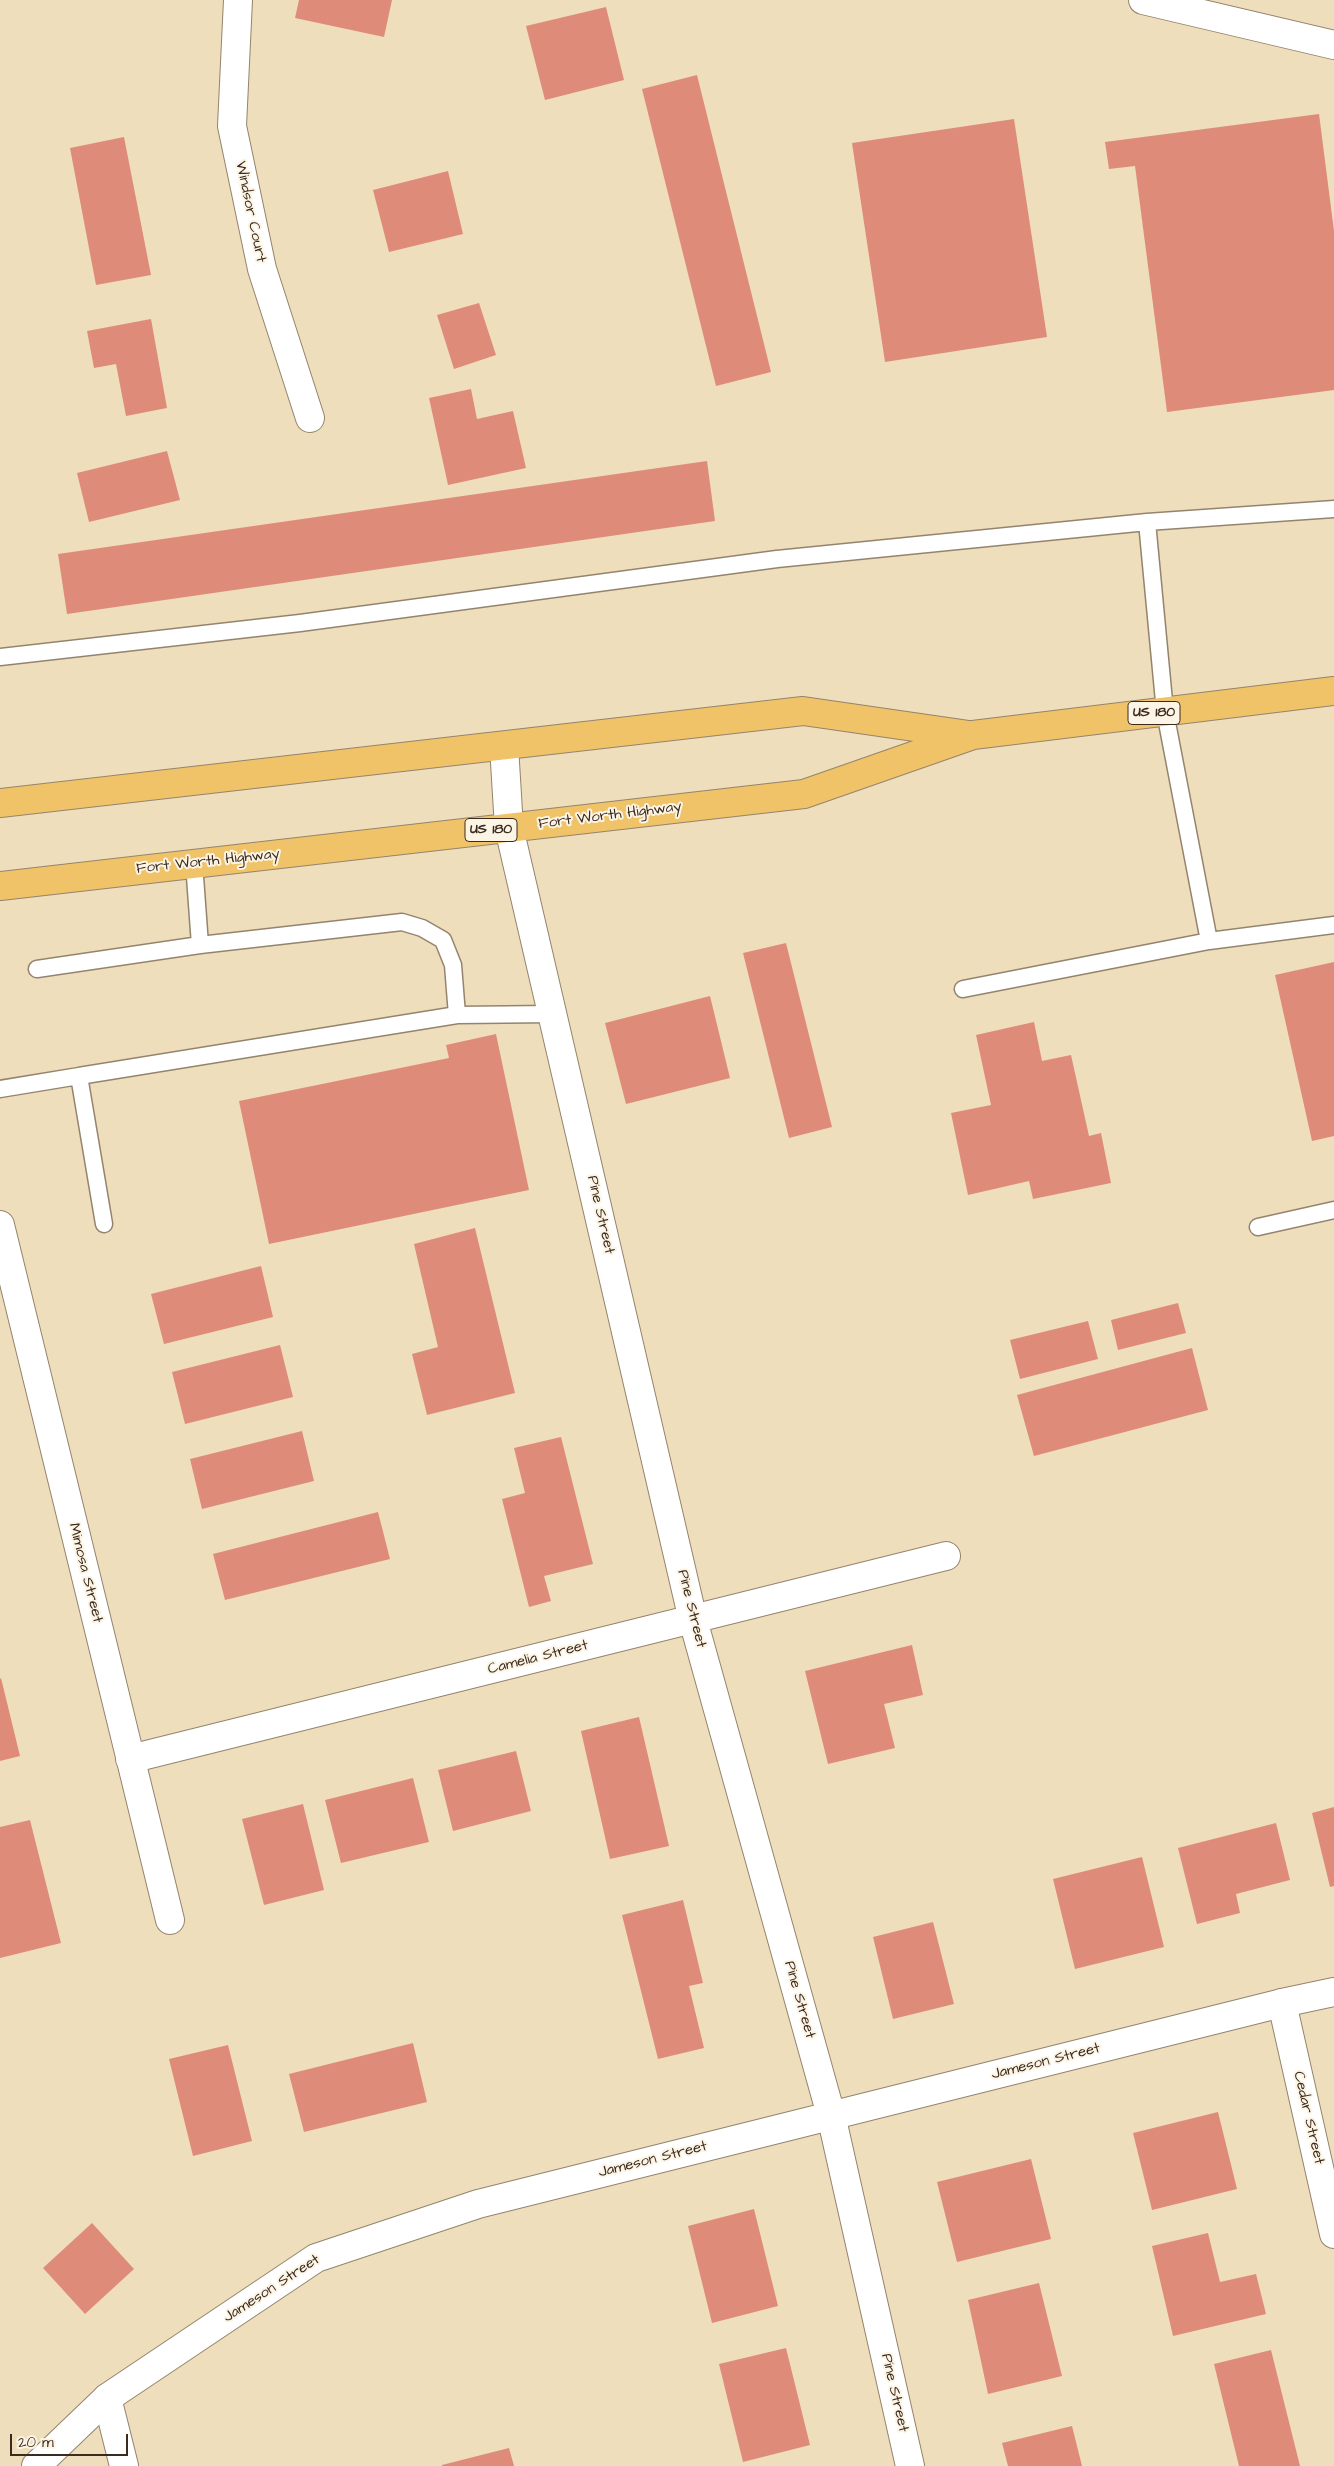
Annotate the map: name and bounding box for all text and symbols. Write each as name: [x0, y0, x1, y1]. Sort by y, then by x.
street label: Windsor Court: [231, 160, 269, 264]
road number: US 180: [1128, 701, 1180, 724]
street label: Fort Worth Highway: [537, 798, 683, 834]
road number: US 180: [465, 818, 517, 842]
street label: Fort Worth Highway: [135, 846, 281, 878]
street label: Pine Street: [582, 1174, 618, 1256]
street label: Mimosa Street: [64, 1521, 106, 1625]
street label: Pine Street: [673, 1568, 709, 1650]
street label: Camelia Street: [486, 1637, 590, 1679]
street label: Pine Street: [779, 1959, 819, 2041]
street label: Jameson Street: [990, 2040, 1102, 2084]
street label: Cedar Street: [1289, 2070, 1327, 2166]
street label: Jameson Street: [597, 2138, 709, 2182]
street label: Jameson Street: [221, 2251, 323, 2327]
street label: Pine Street: [876, 2352, 912, 2434]
scale bar: [12, 2424, 130, 2456]
text: 20 m: [18, 2432, 54, 2453]

